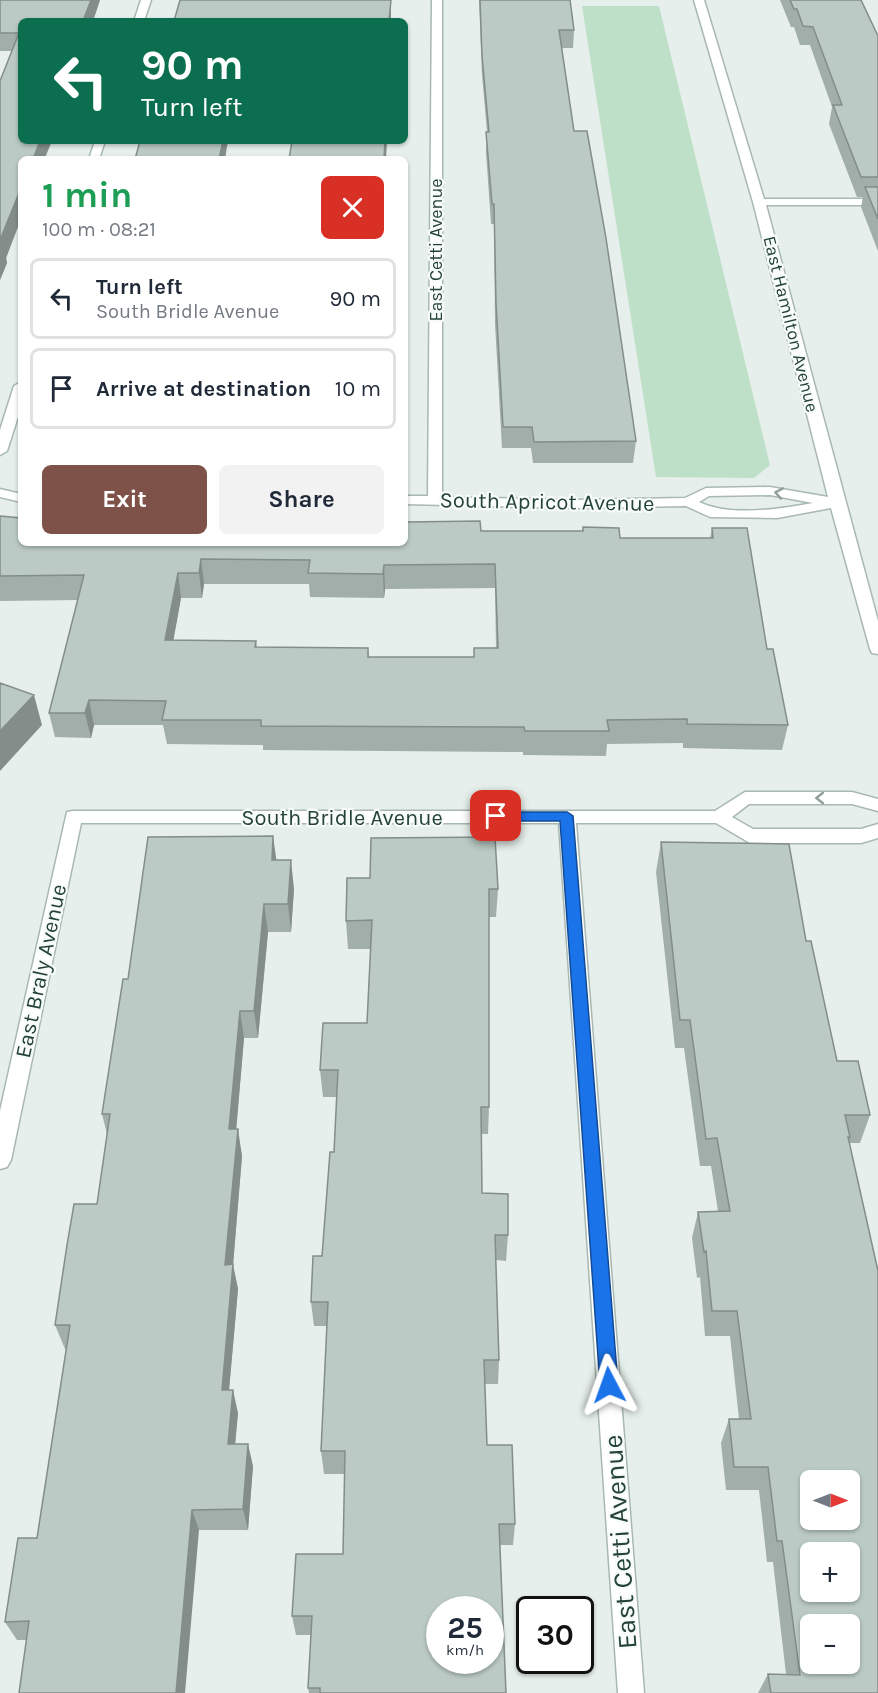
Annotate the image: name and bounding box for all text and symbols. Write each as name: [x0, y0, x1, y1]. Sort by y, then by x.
text: 90 m: [141, 40, 244, 90]
icon: left: [42, 42, 120, 120]
text: Turn left: [141, 91, 242, 123]
text: 1 min: [42, 174, 132, 216]
button: close: [321, 176, 384, 239]
street label: East Cetti Avenue: [425, 178, 447, 322]
text: 100 m · 08:21: [42, 218, 156, 241]
street label: East Hamilton Avenue: [758, 234, 824, 414]
text: Turn left: [96, 274, 183, 300]
icon: left: [45, 282, 78, 315]
text: 90 m: [329, 286, 381, 312]
text: South Bridle Avenue: [96, 300, 279, 323]
icon: arrive: [45, 372, 78, 405]
text: Arrive at destination: [96, 376, 311, 402]
text: 10 m: [335, 376, 381, 402]
button: Exit: [42, 465, 207, 534]
button: Share: [219, 465, 384, 534]
street label: South Apricot Avenue: [439, 487, 655, 517]
one-way arrow: [775, 487, 784, 499]
pin: [470, 790, 521, 841]
one-way arrow: [816, 792, 825, 804]
icon: arrive: [479, 799, 512, 832]
street label: South Bridle Avenue: [241, 805, 443, 831]
street label: East Braly Avenue: [10, 882, 72, 1061]
position arrow: [577, 1353, 641, 1417]
street label: East Cetti Avenue: [597, 1434, 643, 1650]
north arrow: [800, 1470, 860, 1530]
map controls: [800, 1470, 860, 1674]
button: +: [800, 1542, 860, 1602]
speed limit sign: 30: [516, 1596, 594, 1674]
text: 25: [447, 1610, 483, 1646]
button: −: [800, 1614, 860, 1674]
text: km/h: [446, 1641, 484, 1659]

